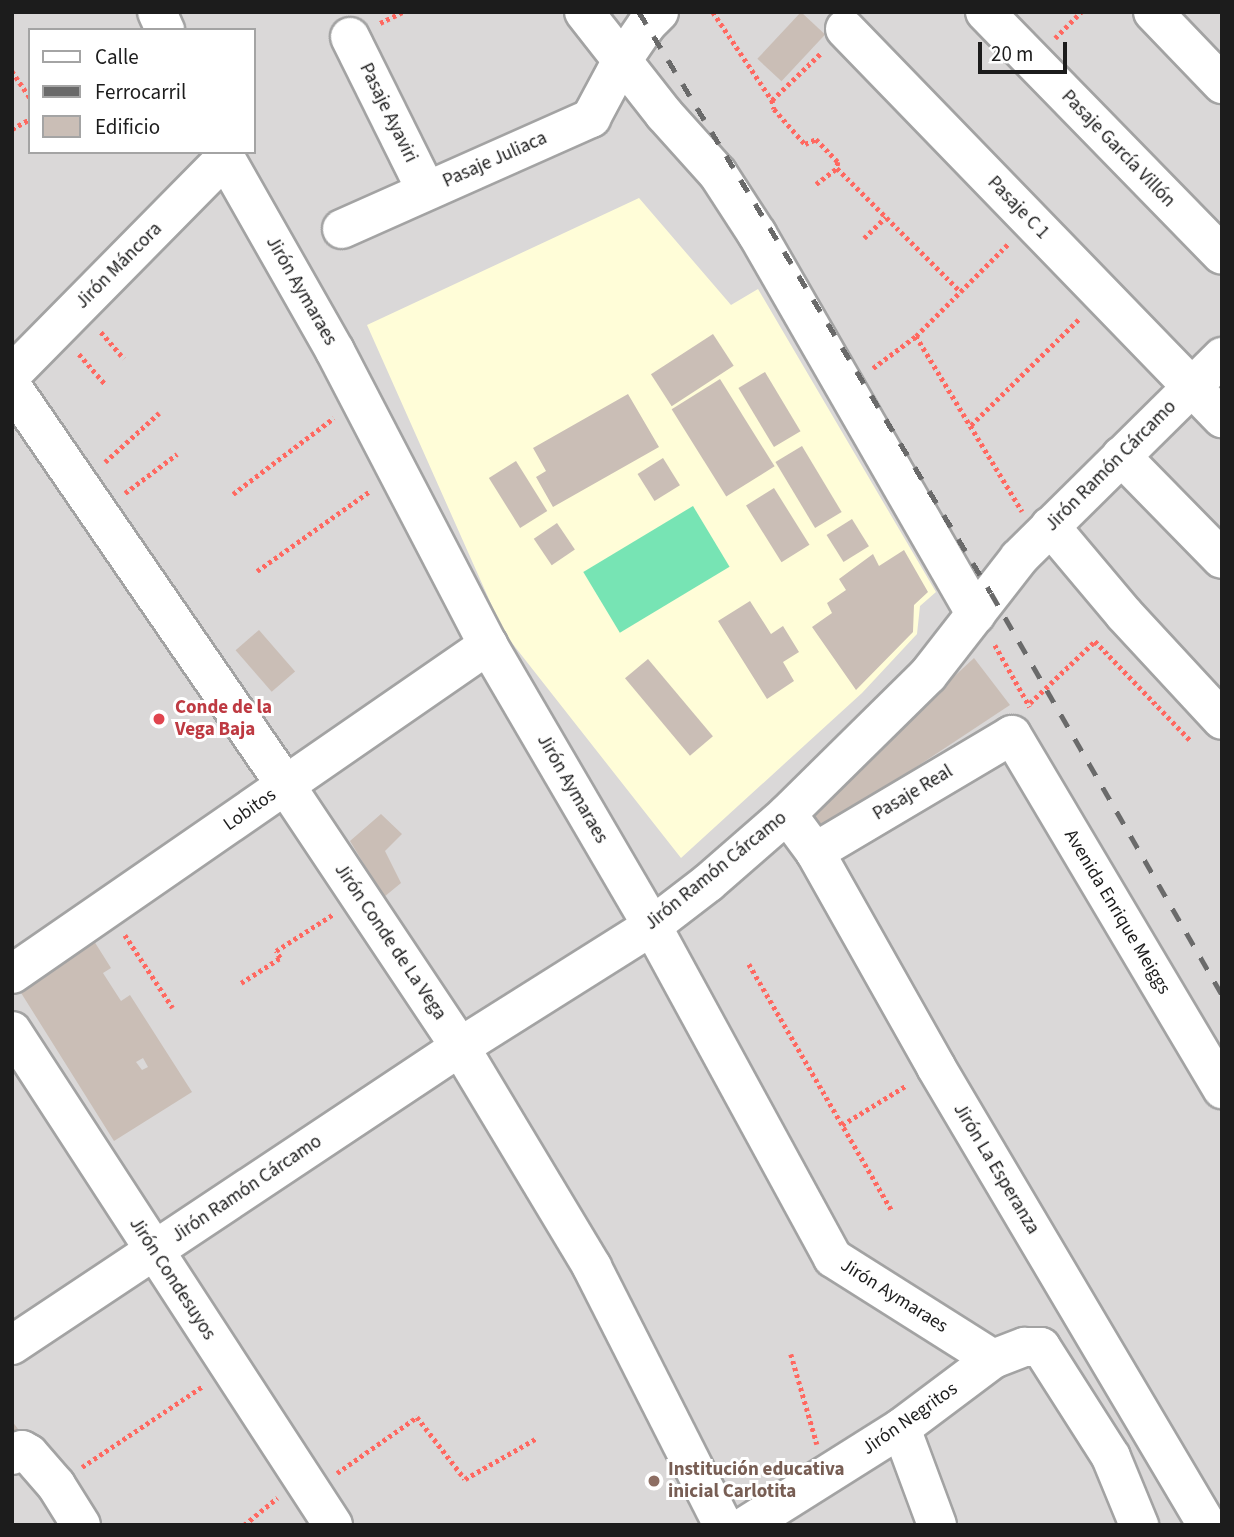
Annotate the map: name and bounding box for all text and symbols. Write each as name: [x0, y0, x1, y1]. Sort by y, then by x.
legend: [28, 28, 256, 154]
scale bar: [982, 28, 1071, 72]
text: 20 m: [991, 39, 1033, 69]
text: Calle: [95, 42, 139, 72]
street label: Pasaje Ayaviri: [354, 59, 422, 167]
text: Ferrocarril: [95, 77, 186, 107]
street label: Pasaje García Villón: [1056, 86, 1180, 212]
text: Edificio: [95, 112, 160, 142]
street label: Pasaje Juliaca: [439, 127, 551, 193]
street label: Pasaje C 1: [982, 172, 1054, 244]
street label: Jirón Máncora: [71, 218, 167, 314]
street label: Jirón Aymaraes: [261, 232, 341, 350]
street label: Jirón Ramón Cárcamo: [1041, 396, 1181, 536]
place label: Conde de la Vega Baja: [175, 697, 272, 741]
marker: Conde de la Vega Baja: [149, 709, 169, 729]
street label: Jirón Aymaraes: [532, 730, 612, 848]
street label: Pasaje Real: [869, 760, 957, 826]
street label: Lobitos: [219, 784, 281, 836]
street label: Jirón Ramón Cárcamo: [640, 807, 792, 935]
street label: Avenida Enrique Meiggs: [1059, 825, 1175, 999]
street label: Jirón Conde de La Vega: [329, 859, 451, 1025]
street label: Jirón La Esperanza: [948, 1099, 1044, 1239]
street label: Jirón Ramón Cárcamo: [168, 1130, 326, 1248]
street label: Jirón Condesuyos: [124, 1213, 220, 1345]
street label: Jirón Aymaraes: [836, 1254, 952, 1338]
street label: Jirón Negritos: [858, 1378, 962, 1460]
place label: Institución educativa inicial Carlotita: [668, 1459, 845, 1503]
marker: Institución educativa inicial Carlotita: [646, 1473, 662, 1489]

